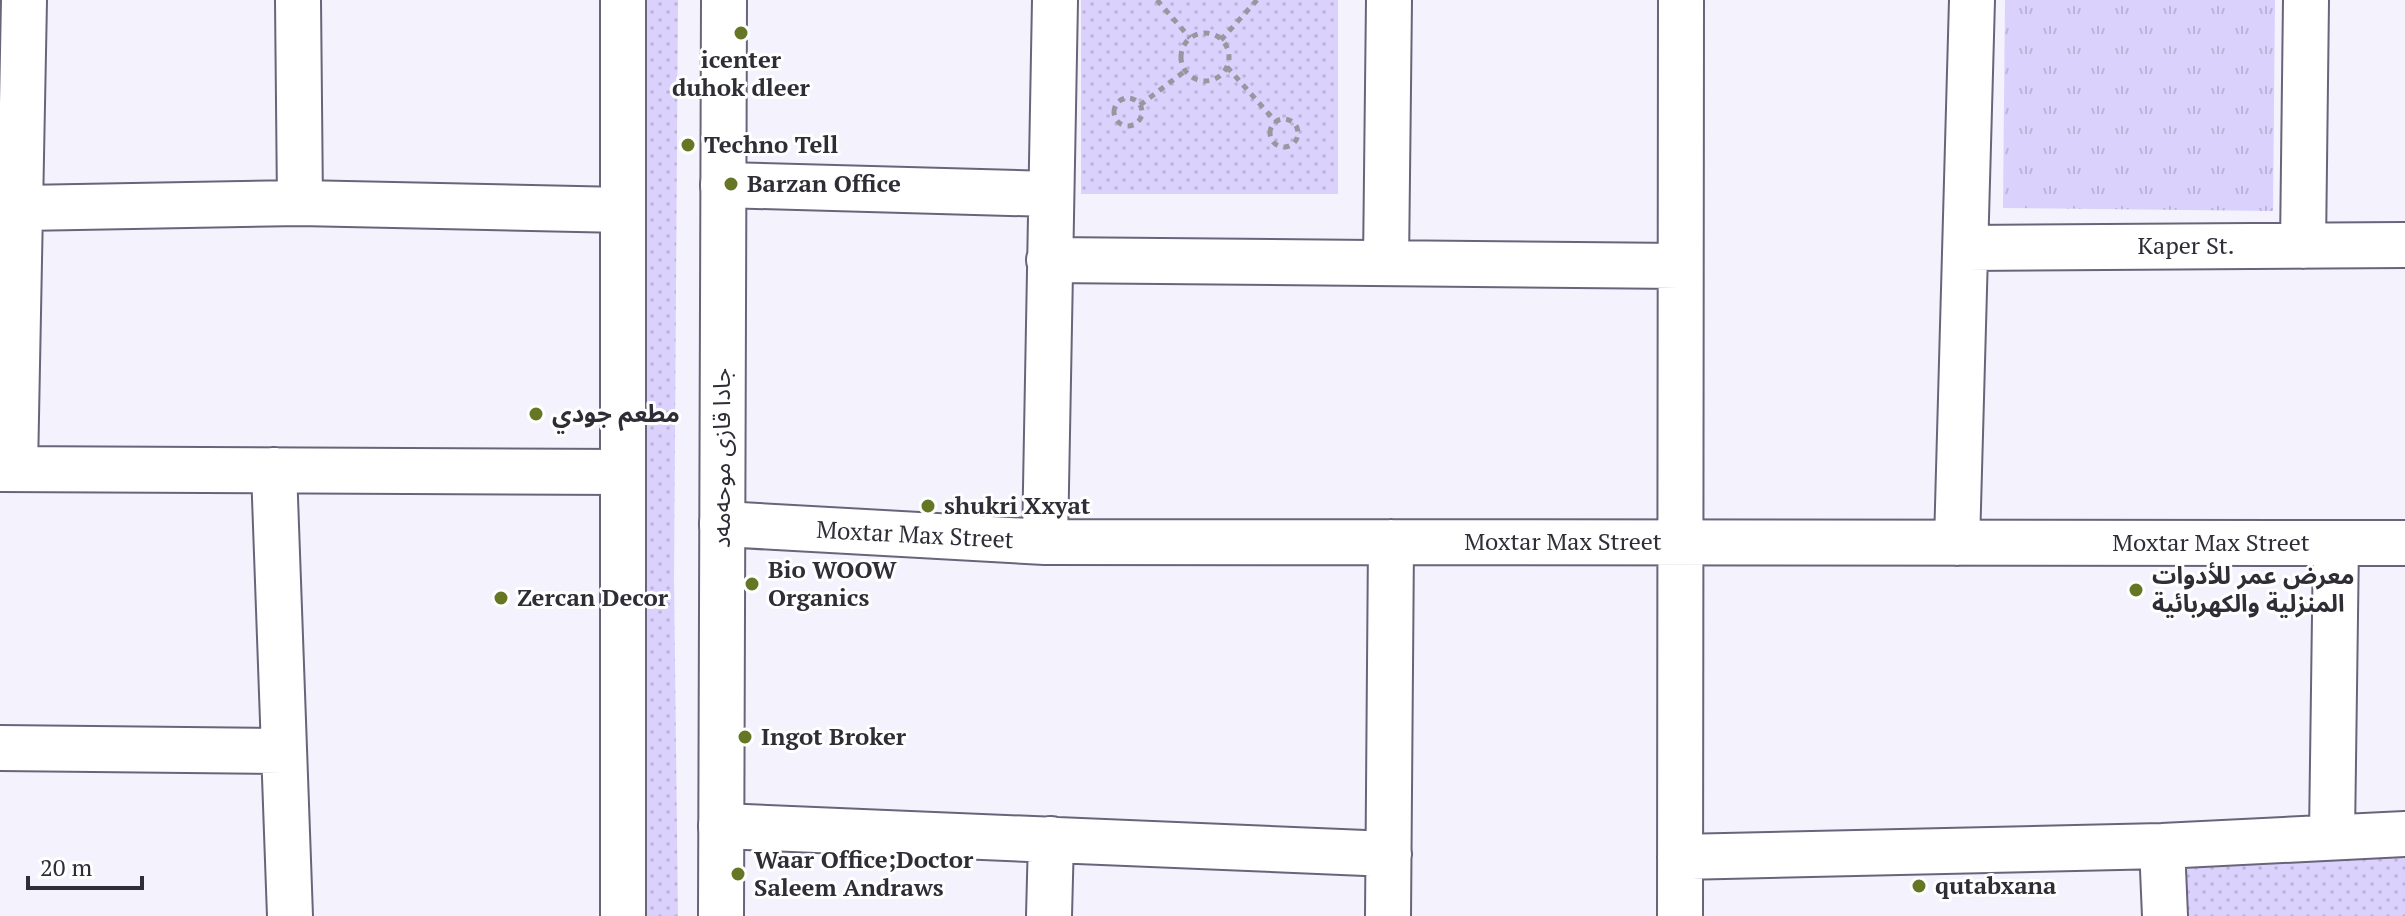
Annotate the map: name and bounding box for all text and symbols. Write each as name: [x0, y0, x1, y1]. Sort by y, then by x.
marker: icenter duhok dleer: [732, 24, 750, 42]
place label: icenter duhok dleer: [672, 43, 811, 103]
place label: Techno Tell: [704, 128, 838, 160]
marker: Techno Tell: [679, 136, 697, 154]
place label: Barzan Office: [747, 167, 901, 199]
marker: Barzan Office: [722, 175, 740, 193]
street label: Kaper St.: [2138, 229, 2234, 261]
street label: جادا قازی موحەمەد: [705, 368, 737, 548]
place label: مطعم جودي: [552, 397, 680, 434]
marker: مطعم جودي: [527, 405, 545, 423]
place label: shukri Xxyat: [944, 489, 1091, 521]
marker: shukri Xxyat: [919, 497, 937, 515]
street label: Moxtar Max Street: [816, 513, 1015, 555]
street label: Moxtar Max Street: [1464, 525, 1662, 557]
street label: Moxtar Max Street: [2112, 526, 2310, 558]
place label: Bio WOOW Organics: [768, 553, 897, 613]
place label: معرض عمر للأدوات المنزلية والكهربائية: [2152, 559, 2355, 619]
marker: Bio WOOW Organics: [743, 575, 761, 593]
place label: Zercan Decor: [517, 581, 669, 613]
marker: معرض عمر للأدوات المنزلية والكهربائية: [2127, 581, 2145, 599]
marker: Zercan Decor: [492, 589, 510, 607]
place label: Ingot Broker: [761, 720, 907, 752]
marker: Ingot Broker: [736, 728, 754, 746]
scale bar: [28, 840, 142, 890]
place label: Waar Office;Doctor Saleem Andraws: [754, 843, 974, 903]
text: 20 m: [40, 851, 92, 883]
marker: Waar Office;Doctor Saleem Andraws: [729, 865, 747, 883]
place label: qutabxana: [1935, 869, 2057, 901]
marker: qutabxana: [1910, 877, 1928, 895]

